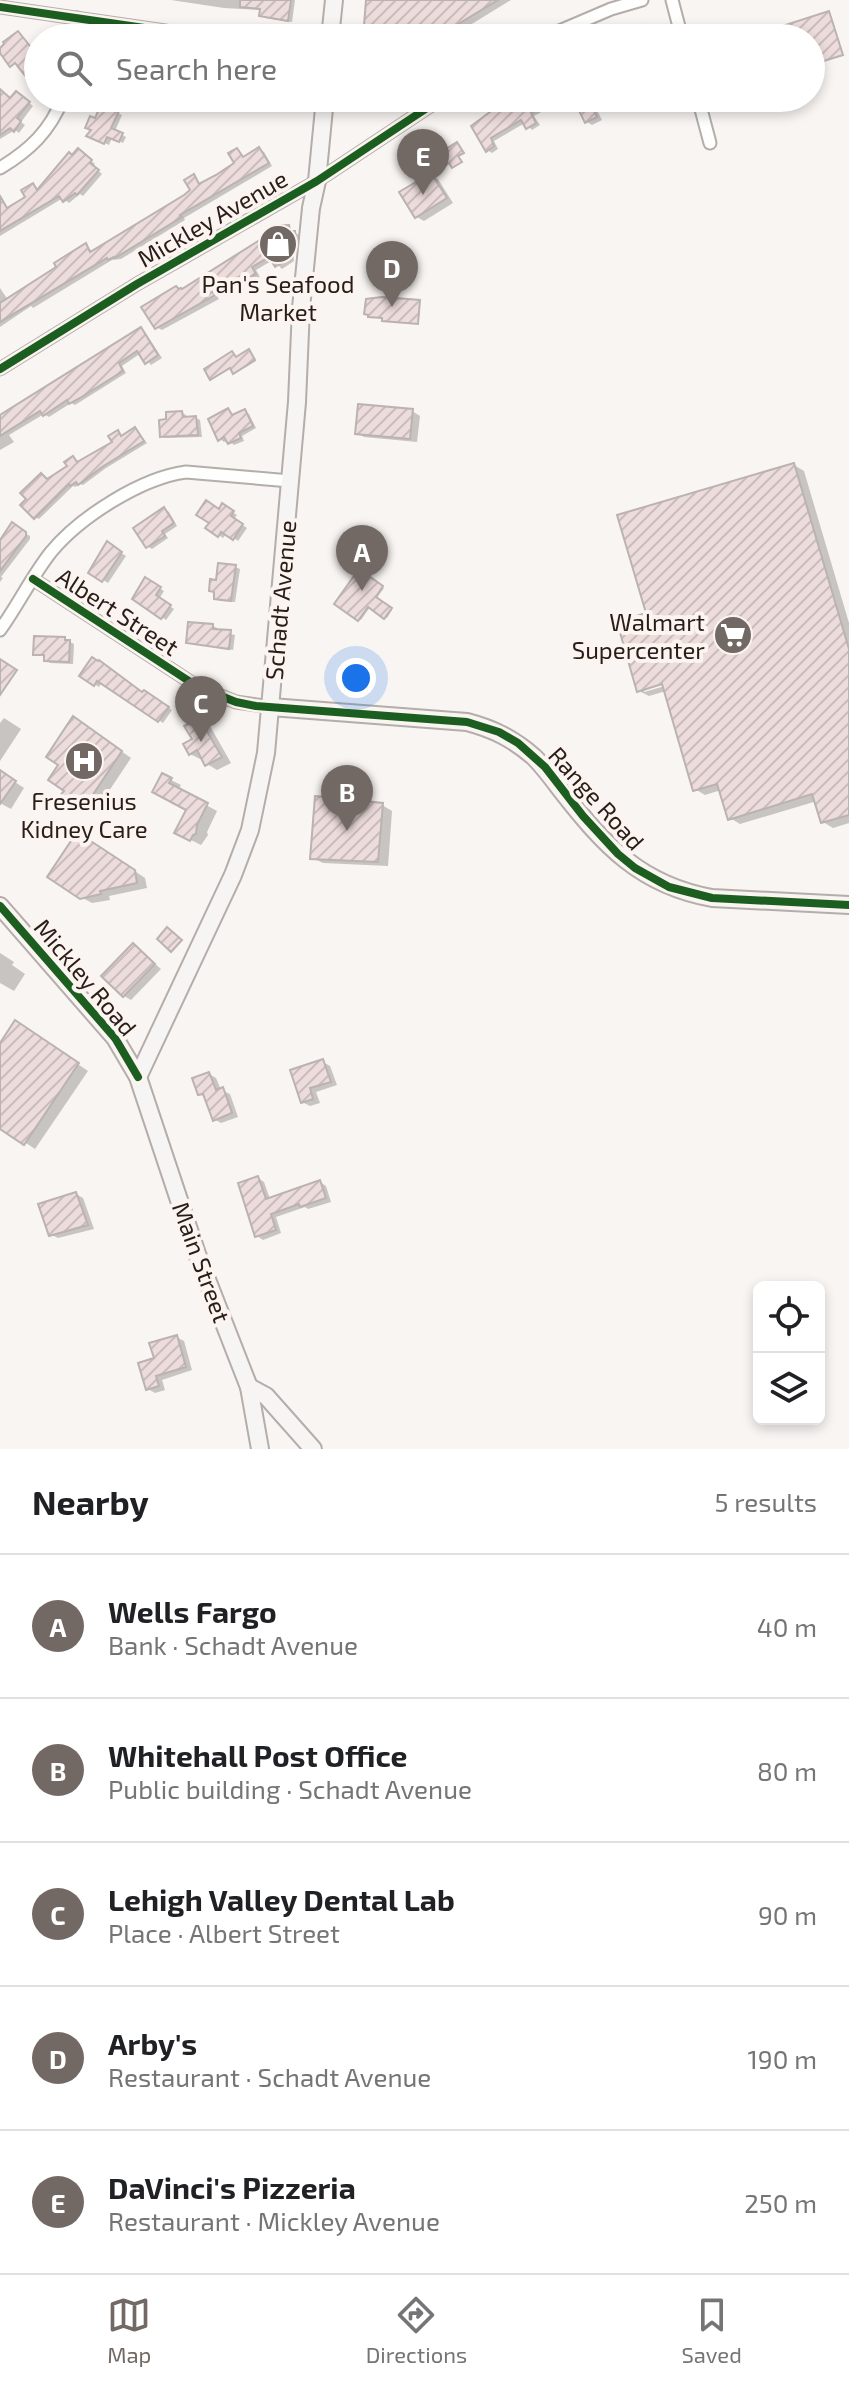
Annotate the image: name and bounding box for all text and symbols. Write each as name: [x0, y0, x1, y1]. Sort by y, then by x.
search box: [24, 24, 825, 112]
icon: search: [52, 46, 96, 90]
text: Search here: [116, 50, 277, 86]
pin: E: [397, 129, 449, 195]
street label: Mickley Avenue: [132, 163, 292, 273]
shop icon: Pan's Seafood Market: [257, 223, 299, 265]
pin: D: [366, 241, 418, 307]
place label: Pan's Seafood Market: [202, 269, 354, 326]
street label: Schadt Avenue: [259, 519, 301, 681]
pin: A: [336, 525, 388, 591]
street label: Albert Street: [52, 561, 184, 661]
place label: Walmart Supercenter: [572, 607, 705, 664]
supermarket icon: Walmart Supercenter: [712, 614, 754, 656]
your location: [336, 658, 376, 698]
pin: C: [175, 676, 227, 742]
hospital icon: Fresenius Kidney Care: [63, 740, 105, 782]
street label: Range Road: [543, 740, 651, 856]
pin: B: [321, 765, 373, 831]
place label: Fresenius Kidney Care: [20, 786, 148, 843]
street label: Mickley Road: [29, 913, 143, 1041]
street label: Main Street: [167, 1198, 237, 1326]
map controls: [753, 1281, 825, 1425]
button: locate: [753, 1281, 825, 1353]
button: layers: [753, 1353, 825, 1425]
text: Nearby: [32, 1481, 149, 1522]
text: 5 results: [715, 1486, 817, 1517]
text: Wells Fargo: [108, 1593, 277, 1629]
text: A: [50, 1611, 66, 1642]
text: 40 m: [757, 1611, 817, 1642]
text: Bank · Schadt Avenue: [108, 1629, 358, 1660]
text: Whitehall Post Office: [108, 1737, 407, 1773]
text: B: [50, 1755, 66, 1786]
text: 80 m: [757, 1755, 817, 1786]
text: Public building · Schadt Avenue: [108, 1773, 472, 1804]
text: Lehigh Valley Dental Lab: [108, 1881, 455, 1917]
text: C: [50, 1899, 66, 1930]
text: 90 m: [758, 1899, 817, 1930]
text: Place · Albert Street: [108, 1917, 340, 1948]
text: Arby's: [108, 2025, 197, 2061]
text: D: [49, 2043, 67, 2074]
text: 190 m: [748, 2043, 817, 2074]
text: Restaurant · Schadt Avenue: [108, 2061, 431, 2092]
text: DaVinci's Pizzeria: [108, 2169, 356, 2205]
text: E: [50, 2187, 66, 2218]
text: 250 m: [744, 2187, 817, 2218]
text: Restaurant · Mickley Avenue: [108, 2205, 440, 2236]
tab: Map: [107, 2293, 151, 2367]
tab: Directions: [366, 2293, 467, 2367]
tab: Saved: [681, 2293, 742, 2367]

